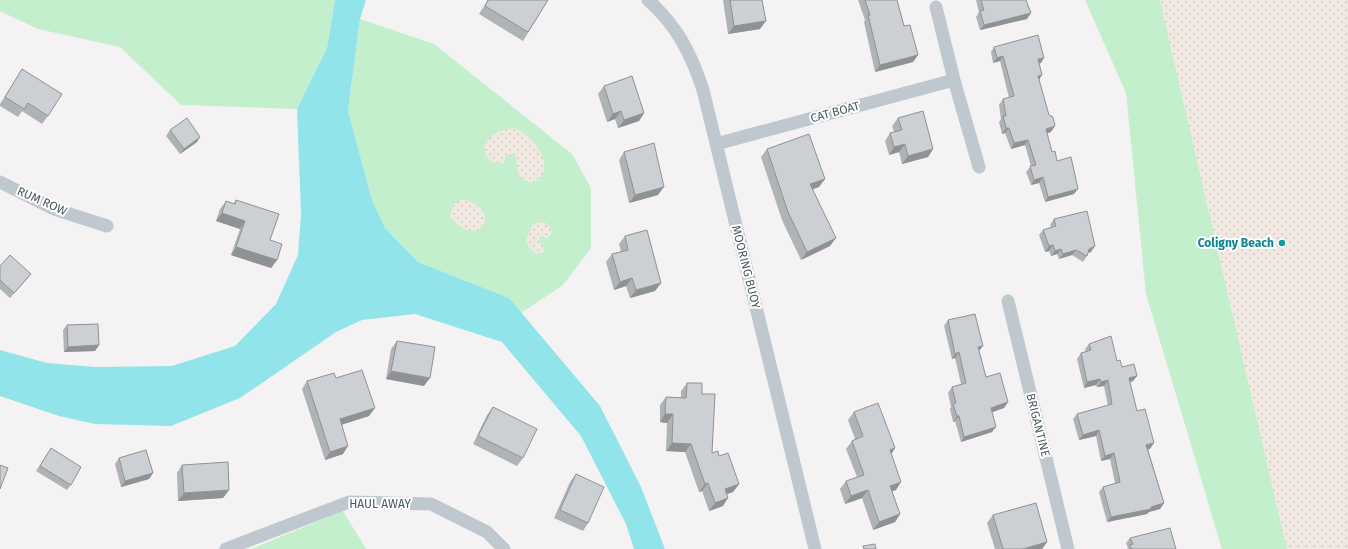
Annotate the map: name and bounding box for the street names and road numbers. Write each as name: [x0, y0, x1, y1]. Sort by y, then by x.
street label: CAT BOAT: [809, 99, 862, 125]
street label: RUM ROW: [15, 184, 69, 218]
street label: MOORING BUOY: [729, 224, 763, 310]
street label: BRIGANTINE: [1023, 392, 1053, 458]
street label: HAUL AWAY: [349, 497, 411, 511]

